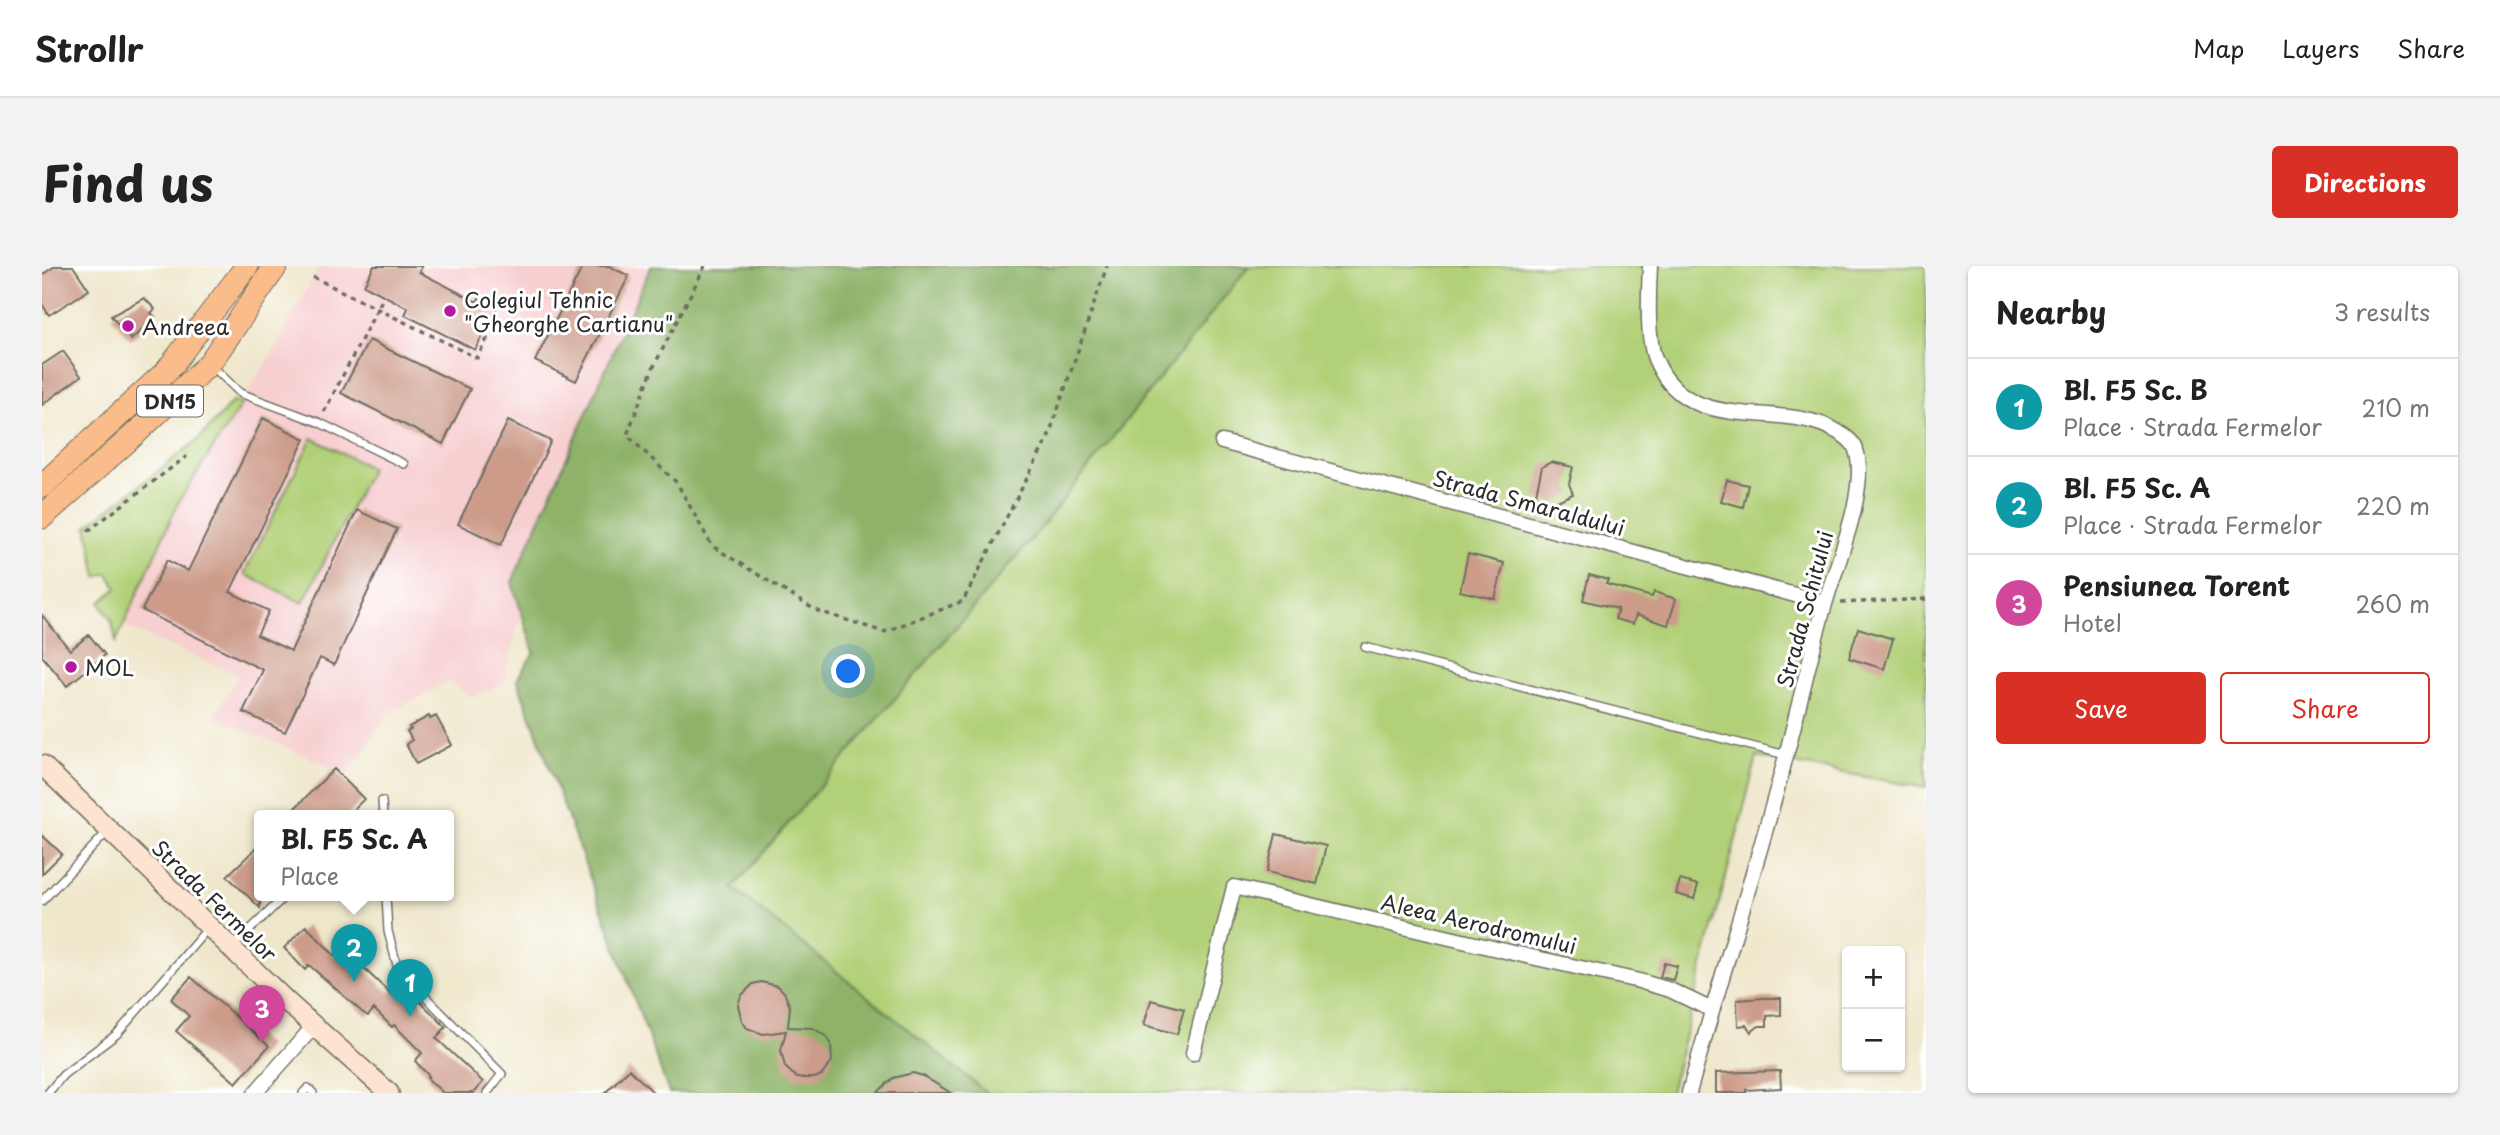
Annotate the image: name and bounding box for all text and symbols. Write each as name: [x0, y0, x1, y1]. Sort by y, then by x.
text: Strollr: [35, 23, 144, 73]
text: Map: [2193, 30, 2244, 66]
text: Layers: [2282, 30, 2359, 66]
text: Share: [2397, 30, 2465, 66]
text: Find us: [42, 145, 213, 219]
button: Directions: [2272, 146, 2458, 218]
place label: Colegiul Tehnic "Gheorghe Cartianu": [464, 283, 673, 339]
text: Nearby: [1996, 289, 2106, 334]
text: 3 results: [2334, 294, 2430, 329]
marker: Colegiul Tehnic "Gheorghe Cartianu": [442, 303, 458, 319]
place label: Andreea: [142, 310, 229, 342]
marker: Andreea: [120, 318, 136, 334]
text: Bl. F5 Sc. B: [2063, 370, 2208, 409]
road number: DN15: [137, 385, 203, 416]
text: 1: [2014, 390, 2025, 425]
text: 210 m: [2362, 390, 2430, 425]
text: Place · Strada Fermelor: [2063, 409, 2322, 444]
street label: Strada Smaraldului: [1429, 461, 1629, 543]
text: Bl. F5 Sc. A: [2063, 468, 2211, 507]
text: 2: [2011, 488, 2027, 523]
text: 220 m: [2356, 488, 2430, 523]
text: Place · Strada Fermelor: [2063, 507, 2322, 542]
street label: Strada Schitului: [1768, 527, 1840, 691]
text: Pensiunea Torent: [2063, 566, 2290, 605]
text: 3: [2011, 586, 2027, 621]
text: 260 m: [2355, 586, 2430, 621]
text: Hotel: [2063, 605, 2122, 640]
place label: MOL: [85, 651, 134, 683]
your location: [831, 654, 865, 688]
marker: MOL: [63, 659, 79, 675]
button: Save: [1996, 672, 2206, 744]
button: Share: [2220, 672, 2430, 744]
popup: [254, 810, 454, 901]
text: Bl. F5 Sc. A: [280, 819, 428, 858]
street label: Strada Fermelor: [145, 832, 285, 968]
text: Place: [280, 858, 339, 893]
street label: Aleea Aerodromului: [1378, 885, 1580, 961]
pin: 2: [331, 924, 377, 982]
map controls: [1842, 946, 1905, 1072]
button: +: [1842, 946, 1905, 1009]
pin: 1: [387, 959, 433, 1017]
pin: 3: [239, 985, 285, 1043]
button: −: [1842, 1009, 1905, 1072]

